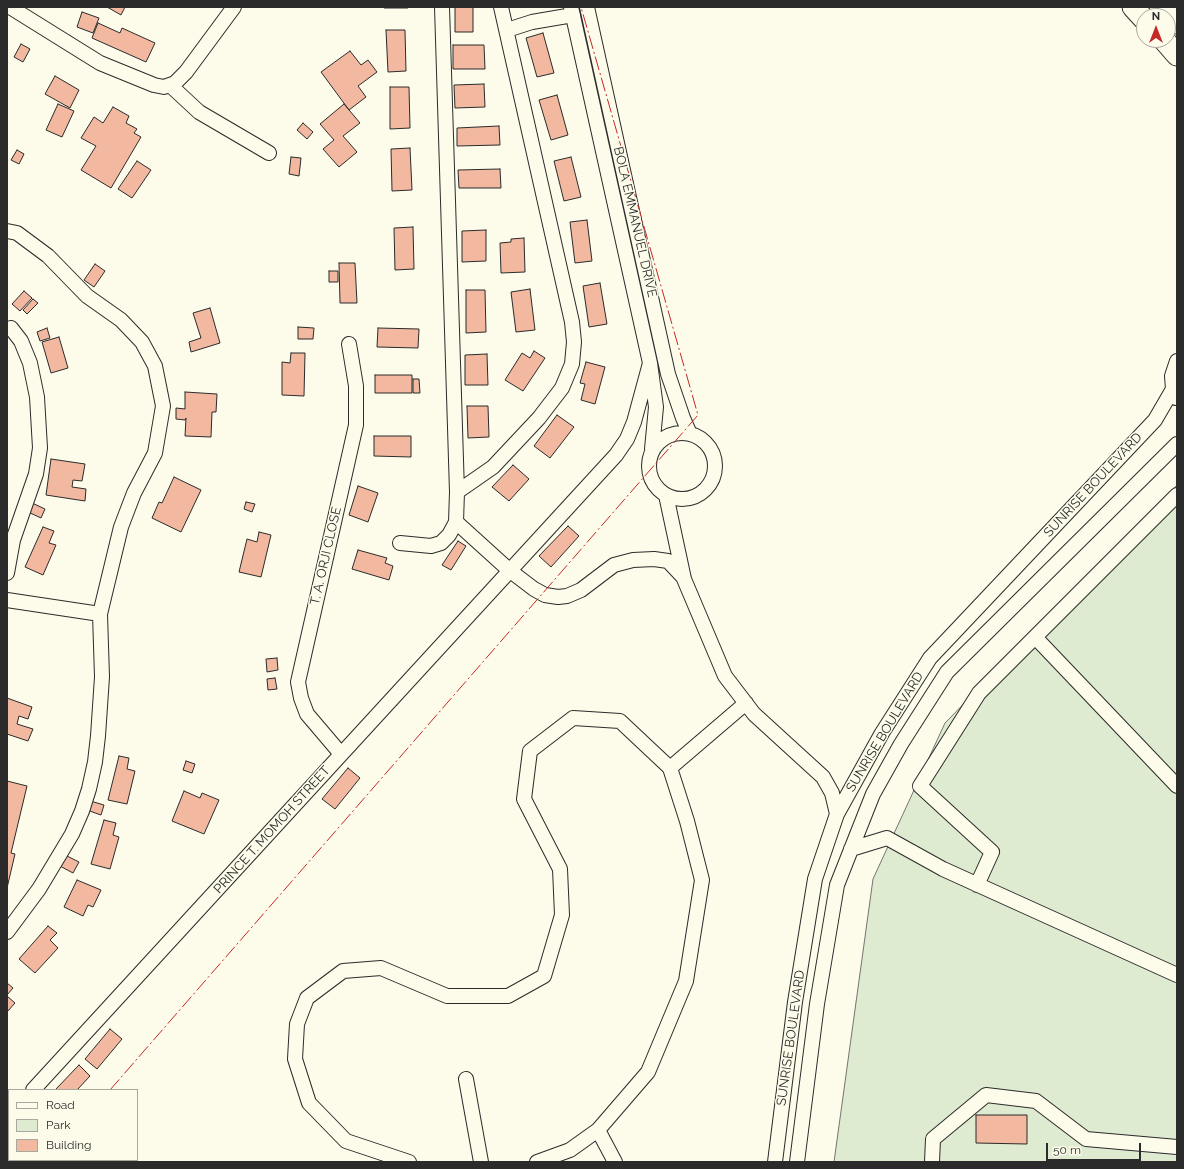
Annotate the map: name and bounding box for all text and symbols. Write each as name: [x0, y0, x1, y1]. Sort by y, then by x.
north arrow: [1136, 8, 1176, 48]
text: N: [1152, 10, 1160, 23]
street label: BOLA EMMANUEL DRIVE: [610, 145, 660, 299]
street label: SUNRISE BOULEVARD: [1041, 430, 1145, 540]
street label: T. A. ORJI CLOSE: [307, 505, 345, 607]
street label: SUNRISE BOULEVARD: [843, 669, 927, 795]
street label: PRINCE T. MOMOH STREET: [211, 763, 333, 897]
street label: SUNRISE BOULEVARD: [774, 969, 808, 1107]
legend: [8, 1089, 138, 1161]
text: Road: [46, 1098, 75, 1112]
text: Park: [46, 1118, 71, 1132]
scale bar: [1048, 1135, 1143, 1161]
text: Building: [46, 1138, 92, 1152]
text: 50 m: [1053, 1143, 1081, 1157]

